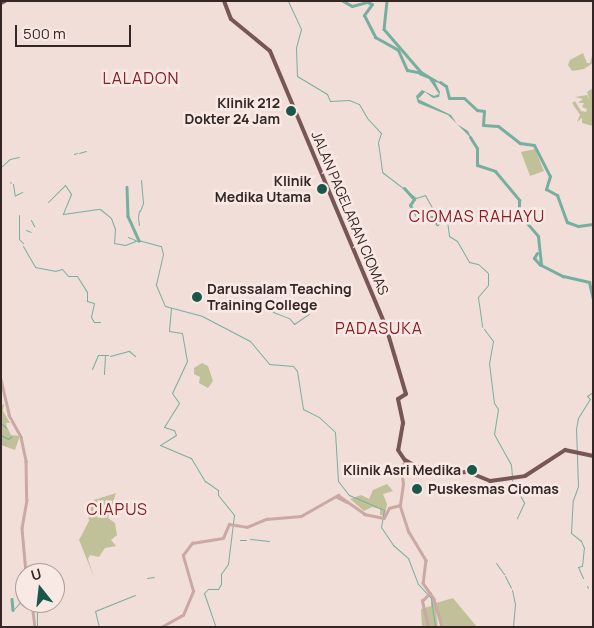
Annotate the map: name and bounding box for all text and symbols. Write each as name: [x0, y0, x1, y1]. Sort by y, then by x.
scale bar: [18, 15, 134, 47]
text: 500 m: [23, 23, 66, 44]
district label: LALADON: [102, 68, 180, 88]
place label: Klinik 212 Dokter 24 Jam: [184, 95, 280, 128]
marker: Klinik 212 Dokter 24 Jam: [284, 104, 298, 118]
street label: JALAN PAGELARAN CIOMAS: [308, 129, 392, 297]
place label: Klinik Medika Utama: [215, 173, 311, 206]
marker: Klinik Medika Utama: [315, 182, 329, 196]
district label: CIOMAS RAHAYU: [407, 206, 547, 226]
place label: Darussalam Teaching Training College: [207, 281, 352, 314]
marker: Darussalam Teaching Training College: [191, 291, 203, 303]
district label: PADASUKA: [334, 318, 424, 338]
place label: Klinik Asri Medika: [343, 462, 461, 478]
marker: Klinik Asri Medika: [465, 463, 479, 477]
place label: Puskesmas Ciomas: [428, 481, 559, 497]
marker: Puskesmas Ciomas: [410, 482, 424, 496]
district label: CIAPUS: [85, 499, 149, 519]
north arrow: [15, 563, 65, 613]
text: U: [29, 564, 43, 585]

